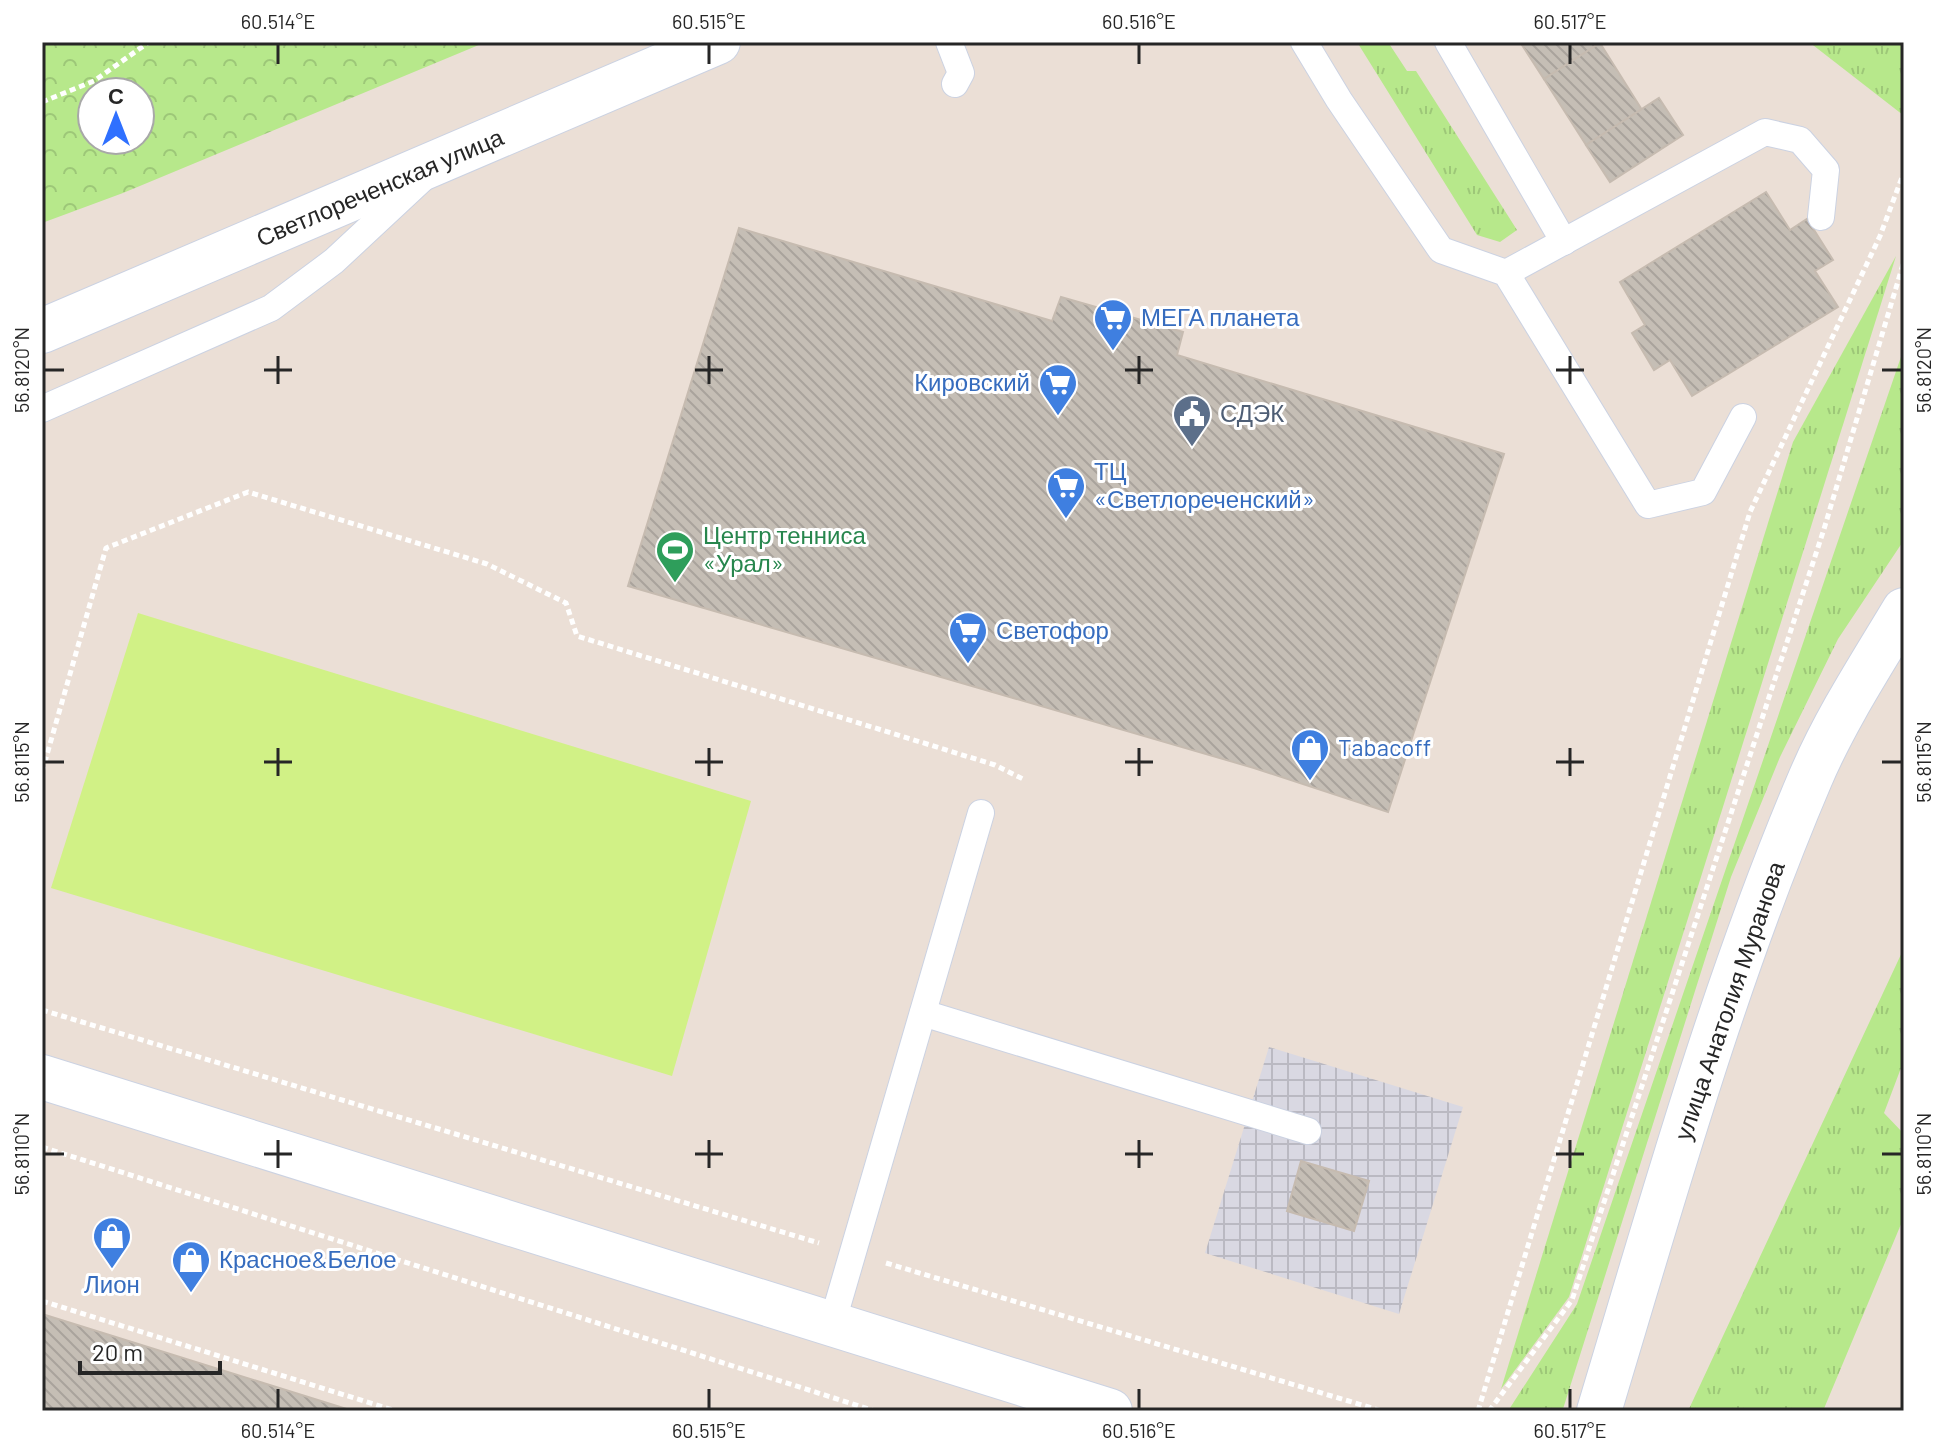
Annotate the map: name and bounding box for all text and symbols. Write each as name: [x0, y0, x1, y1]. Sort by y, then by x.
text: 60.514°E: [241, 9, 315, 33]
text: 60.515°E: [672, 9, 746, 33]
text: 60.516°E: [1102, 9, 1176, 33]
text: 60.517°E: [1533, 9, 1607, 33]
north arrow: [76, 76, 156, 156]
text: С: [108, 82, 124, 108]
street label: Светлореченская улица: [252, 121, 508, 252]
supermarket icon: МЕГА планета: [1092, 297, 1134, 352]
place label: МЕГА планета: [1141, 302, 1300, 331]
text: 56.8120°N: [9, 327, 33, 413]
text: 56.8120°N: [1911, 327, 1935, 413]
supermarket icon: Кировский: [1037, 362, 1079, 417]
place label: Кировский: [914, 367, 1030, 396]
public building icon: СДЭК: [1171, 393, 1213, 448]
place label: СДЭК: [1220, 398, 1284, 427]
place label: ТЦ «Светлореченский»: [1094, 456, 1315, 513]
supermarket icon: ТЦ «Светлореченский»: [1045, 465, 1087, 520]
place label: Центр тенниса «Урал»: [703, 520, 866, 577]
sports icon: Центр тенниса «Урал»: [654, 529, 696, 584]
supermarket icon: Светофор: [947, 610, 989, 665]
place label: Светофор: [996, 615, 1109, 644]
text: 56.8115°N: [9, 721, 33, 803]
text: 56.8115°N: [1911, 721, 1935, 803]
shop icon: Tabacoff: [1289, 727, 1331, 782]
place label: Tabacoff: [1338, 732, 1431, 761]
street label: улица Анатолия Муранова: [1667, 857, 1790, 1144]
text: 56.8110°N: [9, 1113, 33, 1195]
text: 56.8110°N: [1911, 1113, 1935, 1195]
shop icon: Лион: [91, 1215, 133, 1270]
shop icon: Красное&Белое: [170, 1239, 212, 1294]
place label: Красное&Белое: [219, 1244, 397, 1273]
place label: Лион: [84, 1269, 140, 1298]
scale bar: [80, 1325, 220, 1375]
text: 20 m: [92, 1337, 143, 1366]
text: 60.514°E: [241, 1418, 315, 1442]
text: 60.515°E: [672, 1418, 746, 1442]
text: 60.516°E: [1102, 1418, 1176, 1442]
text: 60.517°E: [1533, 1418, 1607, 1442]

